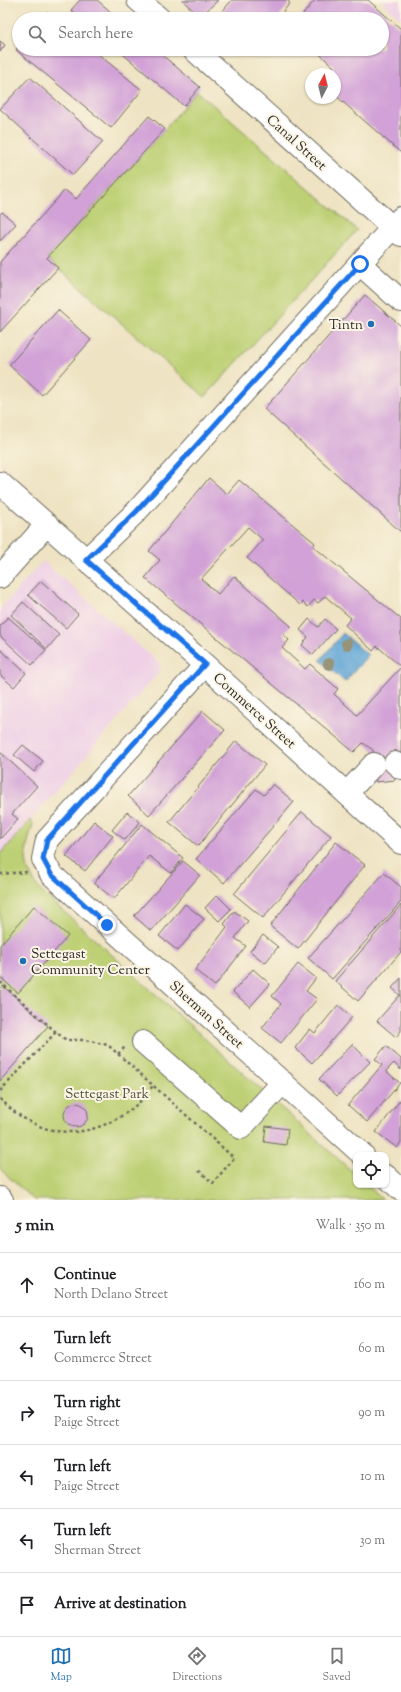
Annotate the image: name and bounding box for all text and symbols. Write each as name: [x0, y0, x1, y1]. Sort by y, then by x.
search box: [12, 12, 389, 56]
icon: search: [26, 23, 48, 45]
text: Search here: [58, 24, 133, 45]
north arrow: [305, 68, 341, 104]
street label: Canal Street: [261, 111, 330, 176]
route start: [351, 255, 369, 273]
place label: Tintn: [329, 316, 363, 336]
marker: Tintn: [366, 319, 376, 329]
street label: Commerce Street: [208, 669, 300, 754]
route end: [98, 916, 116, 934]
place label: Settegast Community Center: [31, 945, 150, 981]
marker: Settegast Community Center: [18, 956, 28, 966]
street label: Sherman Street: [164, 977, 247, 1054]
park label: Settegast Park: [65, 1085, 149, 1105]
map controls: [353, 1152, 389, 1188]
button: locate: [353, 1152, 389, 1188]
text: 5 min: [16, 1214, 54, 1238]
text: Walk · 350 m: [316, 1217, 385, 1235]
text: Continue: [54, 1265, 116, 1286]
icon: ahead: [16, 1274, 38, 1296]
text: 160 m: [354, 1276, 385, 1294]
text: North Delano Street: [54, 1286, 168, 1304]
text: Turn left: [54, 1329, 111, 1350]
icon: left: [16, 1338, 38, 1360]
text: 60 m: [358, 1340, 385, 1358]
text: Commerce Street: [54, 1350, 152, 1368]
text: Turn right: [54, 1393, 120, 1414]
icon: right: [16, 1402, 38, 1424]
text: 90 m: [358, 1404, 385, 1422]
text: Paige Street: [54, 1414, 119, 1432]
text: Turn left: [54, 1457, 111, 1478]
icon: left: [16, 1466, 38, 1488]
text: 10 m: [360, 1468, 385, 1486]
text: Paige Street: [54, 1478, 119, 1496]
text: Turn left: [54, 1521, 111, 1542]
icon: left: [16, 1530, 38, 1552]
text: 30 m: [359, 1532, 385, 1550]
text: Sherman Street: [54, 1542, 141, 1560]
icon: arrive: [16, 1594, 38, 1616]
text: Arrive at destination: [54, 1594, 187, 1615]
tab: Map: [50, 1645, 72, 1685]
tab: Directions: [173, 1645, 222, 1685]
tab: Saved: [323, 1645, 351, 1685]

